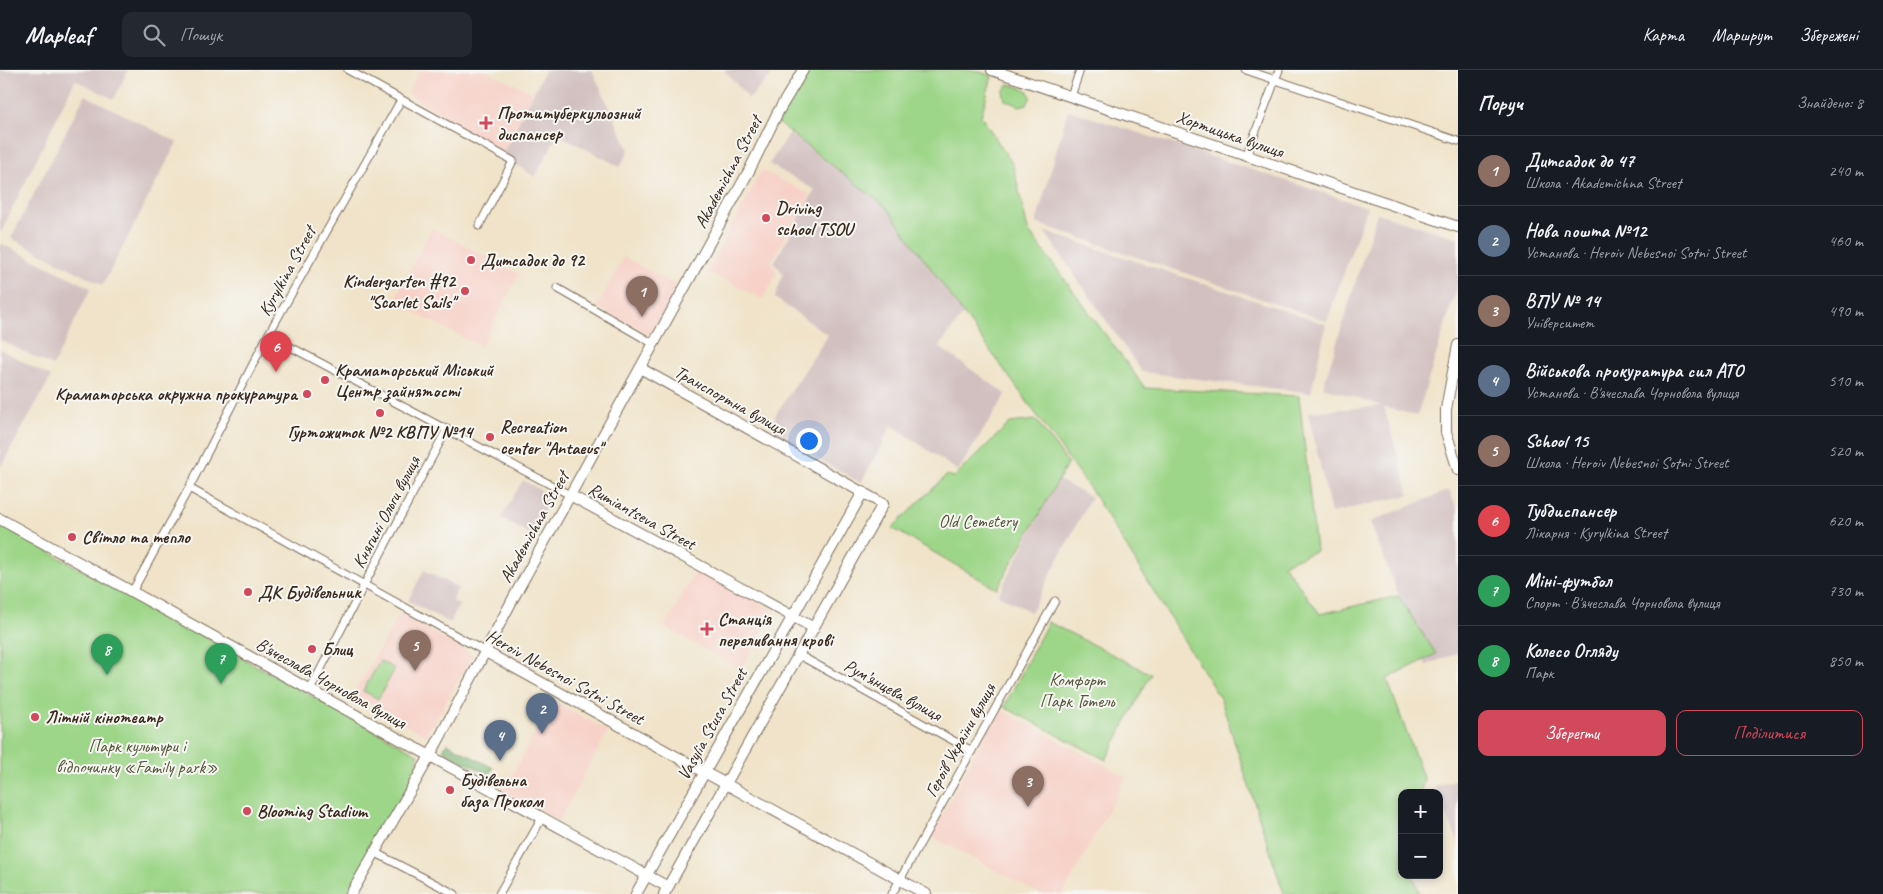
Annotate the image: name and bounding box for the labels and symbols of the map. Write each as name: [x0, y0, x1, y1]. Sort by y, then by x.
place label: Протитуберкульозний диспансер: [497, 102, 642, 145]
street label: Хортицька вулиця: [1174, 105, 1288, 163]
street label: Akademichna Street: [689, 109, 768, 232]
marker: Протитуберкульозний диспансер: [479, 116, 493, 130]
place label: Driving school TSOU: [776, 197, 856, 240]
marker: Driving school TSOU: [760, 212, 772, 224]
street label: Kyrylkina Street: [253, 220, 322, 320]
place label: Дитсадок до 92: [481, 249, 586, 271]
marker: Дитсадок до 92: [465, 254, 477, 266]
place label: Kindergarten #92 "Scarlet Sails": [343, 270, 459, 313]
pin: 1: [626, 276, 658, 317]
marker: Kindergarten #92 "Scarlet Sails": [459, 285, 471, 297]
pin: 6: [260, 331, 292, 372]
place label: Краматорський Міський Центр зайнятості: [335, 359, 494, 403]
street label: Транспортна вулиця: [671, 360, 791, 440]
marker: Краматорський Міський Центр зайнятості: [319, 374, 331, 386]
place label: Краматорська окружна прокуратура: [55, 383, 299, 405]
marker: Краматорська окружна прокуратура: [301, 388, 313, 400]
marker: Гуртожиток №2 КВПУ №14: [374, 407, 386, 419]
place label: Recreation center "Antaeus": [500, 416, 606, 459]
place label: Гуртожиток №2 КВПУ №14: [288, 421, 474, 443]
your location: [796, 428, 822, 454]
marker: Recreation center "Antaeus": [484, 431, 496, 443]
street label: Княгині Ольги вулиця: [347, 451, 426, 572]
street label: Akademichna Street: [494, 465, 575, 587]
street label: Rumiantseva Street: [585, 478, 701, 555]
park label: Old Cemetery: [939, 510, 1019, 532]
place label: Світло та тепло: [82, 526, 191, 548]
marker: Світло та тепло: [66, 531, 78, 543]
place label: ДК Будівельник: [258, 581, 363, 603]
marker: ДК Будівельник: [242, 586, 254, 598]
place label: Станція переливання крові: [718, 608, 835, 651]
marker: Станція переливання крові: [700, 622, 714, 636]
street label: Heroiv Nebesnoi Sotni Street: [482, 624, 650, 731]
pin: 5: [399, 630, 431, 671]
street label: В'ячеслава Чорновола вулиця: [252, 633, 411, 734]
pin: 8: [91, 634, 123, 675]
place label: Блиц: [322, 638, 354, 660]
pin: 7: [205, 643, 237, 684]
marker: Блиц: [306, 643, 318, 655]
street label: Рум’янцева вулиця: [840, 654, 947, 727]
street label: Vasylia Stusa Street: [672, 662, 753, 784]
park label: Комфорт Парк Готель: [1040, 669, 1115, 712]
street label: Героїв України вулиця: [920, 678, 1001, 801]
pin: 2: [526, 693, 558, 734]
place label: Літній кінотеатр: [45, 706, 164, 728]
marker: Літній кінотеатр: [29, 711, 41, 723]
pin: 4: [484, 720, 516, 761]
park label: Парк культури і відпочинку «Family park»: [56, 735, 218, 778]
pin: 3: [1012, 766, 1044, 807]
place label: Будівельна база Проком: [460, 769, 544, 813]
marker: Будівельна база Проком: [444, 784, 456, 796]
place label: Blooming Stadium: [257, 800, 369, 822]
marker: Blooming Stadium: [241, 805, 253, 817]

